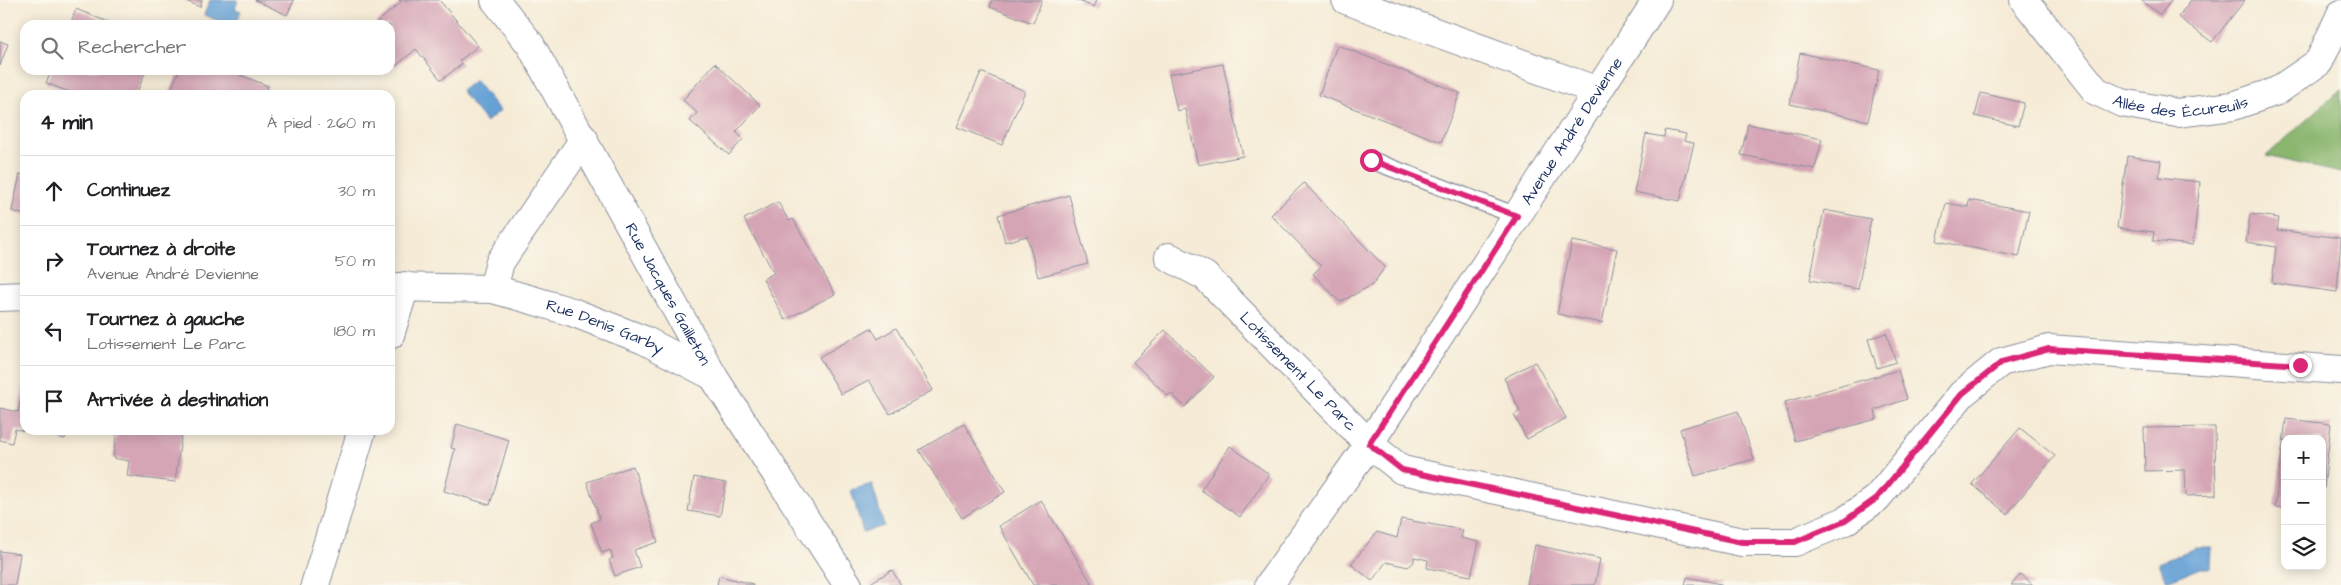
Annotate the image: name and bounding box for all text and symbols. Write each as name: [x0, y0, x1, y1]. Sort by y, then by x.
search box: [20, 20, 395, 75]
icon: search: [38, 34, 66, 62]
text: Rechercher: [78, 34, 186, 61]
street label: Avenue André Devienne: [1516, 53, 1628, 209]
street label: Allée des Écureuils: [2109, 89, 2251, 124]
text: 4 min: [40, 108, 93, 137]
text: À pied · 260 m: [267, 112, 375, 134]
route start: [1360, 149, 1383, 172]
icon: ahead: [40, 177, 68, 205]
text: Continuez: [87, 177, 170, 204]
text: 30 m: [338, 180, 375, 202]
street label: Rue Jacques Gailleton: [620, 219, 716, 369]
text: Tournez à droite: [87, 236, 235, 263]
icon: right: [40, 247, 68, 275]
text: 50 m: [335, 250, 375, 272]
text: Avenue André Devienne: [87, 263, 259, 285]
street label: Rue Denis Garby: [544, 294, 668, 360]
text: Tournez à gauche: [87, 306, 245, 333]
street label: Lotissement Le Parc: [1235, 307, 1362, 436]
icon: left: [40, 317, 68, 345]
text: 180 m: [334, 320, 375, 342]
text: Lotissement Le Parc: [87, 333, 246, 355]
route end: [2289, 354, 2312, 377]
icon: arrive: [40, 387, 68, 415]
text: Arrivée à destination: [87, 387, 268, 414]
map controls: [2281, 435, 2326, 570]
button: +: [2281, 435, 2326, 480]
button: −: [2281, 480, 2326, 525]
button: layers: [2281, 525, 2326, 570]

